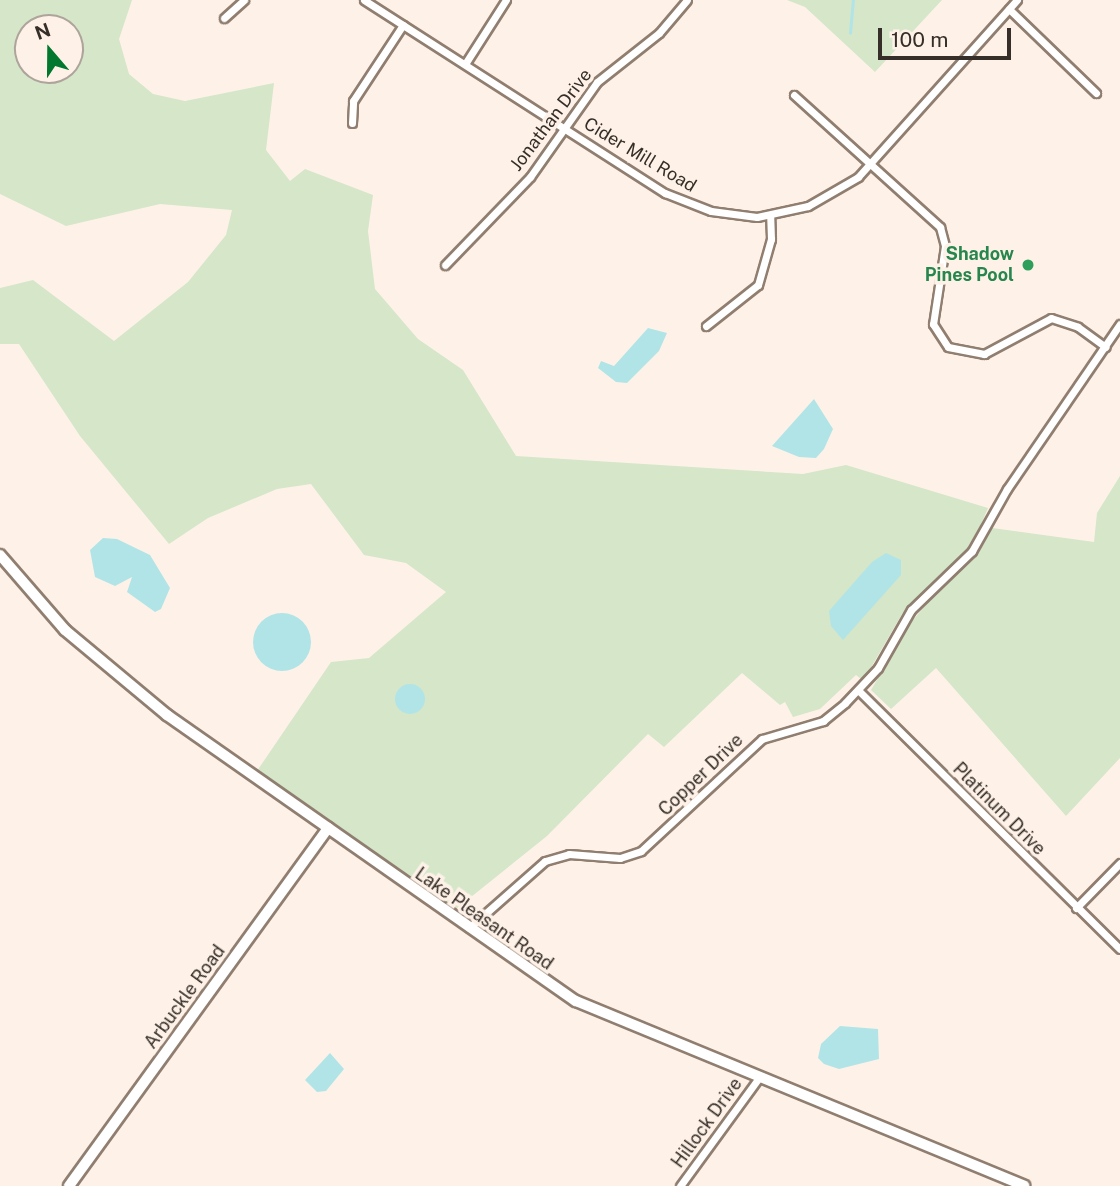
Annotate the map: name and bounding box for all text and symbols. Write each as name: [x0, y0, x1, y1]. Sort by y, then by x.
north arrow: [14, 14, 84, 84]
scale bar: [882, 14, 1015, 58]
text: N: [32, 18, 53, 44]
text: 100 m: [891, 27, 948, 52]
street label: Jonathan Drive: [506, 65, 596, 175]
street label: Cider Mill Road: [580, 113, 700, 197]
place label: Shadow Pines Pool: [925, 244, 1014, 286]
marker: Shadow Pines Pool: [1020, 257, 1036, 273]
street label: Copper Drive: [654, 729, 748, 821]
street label: Platinum Drive: [948, 758, 1050, 860]
street label: Lake Pleasant Road: [411, 863, 557, 975]
street label: Arbuckle Road: [140, 941, 230, 1053]
street label: Hillock Drive: [667, 1074, 747, 1172]

